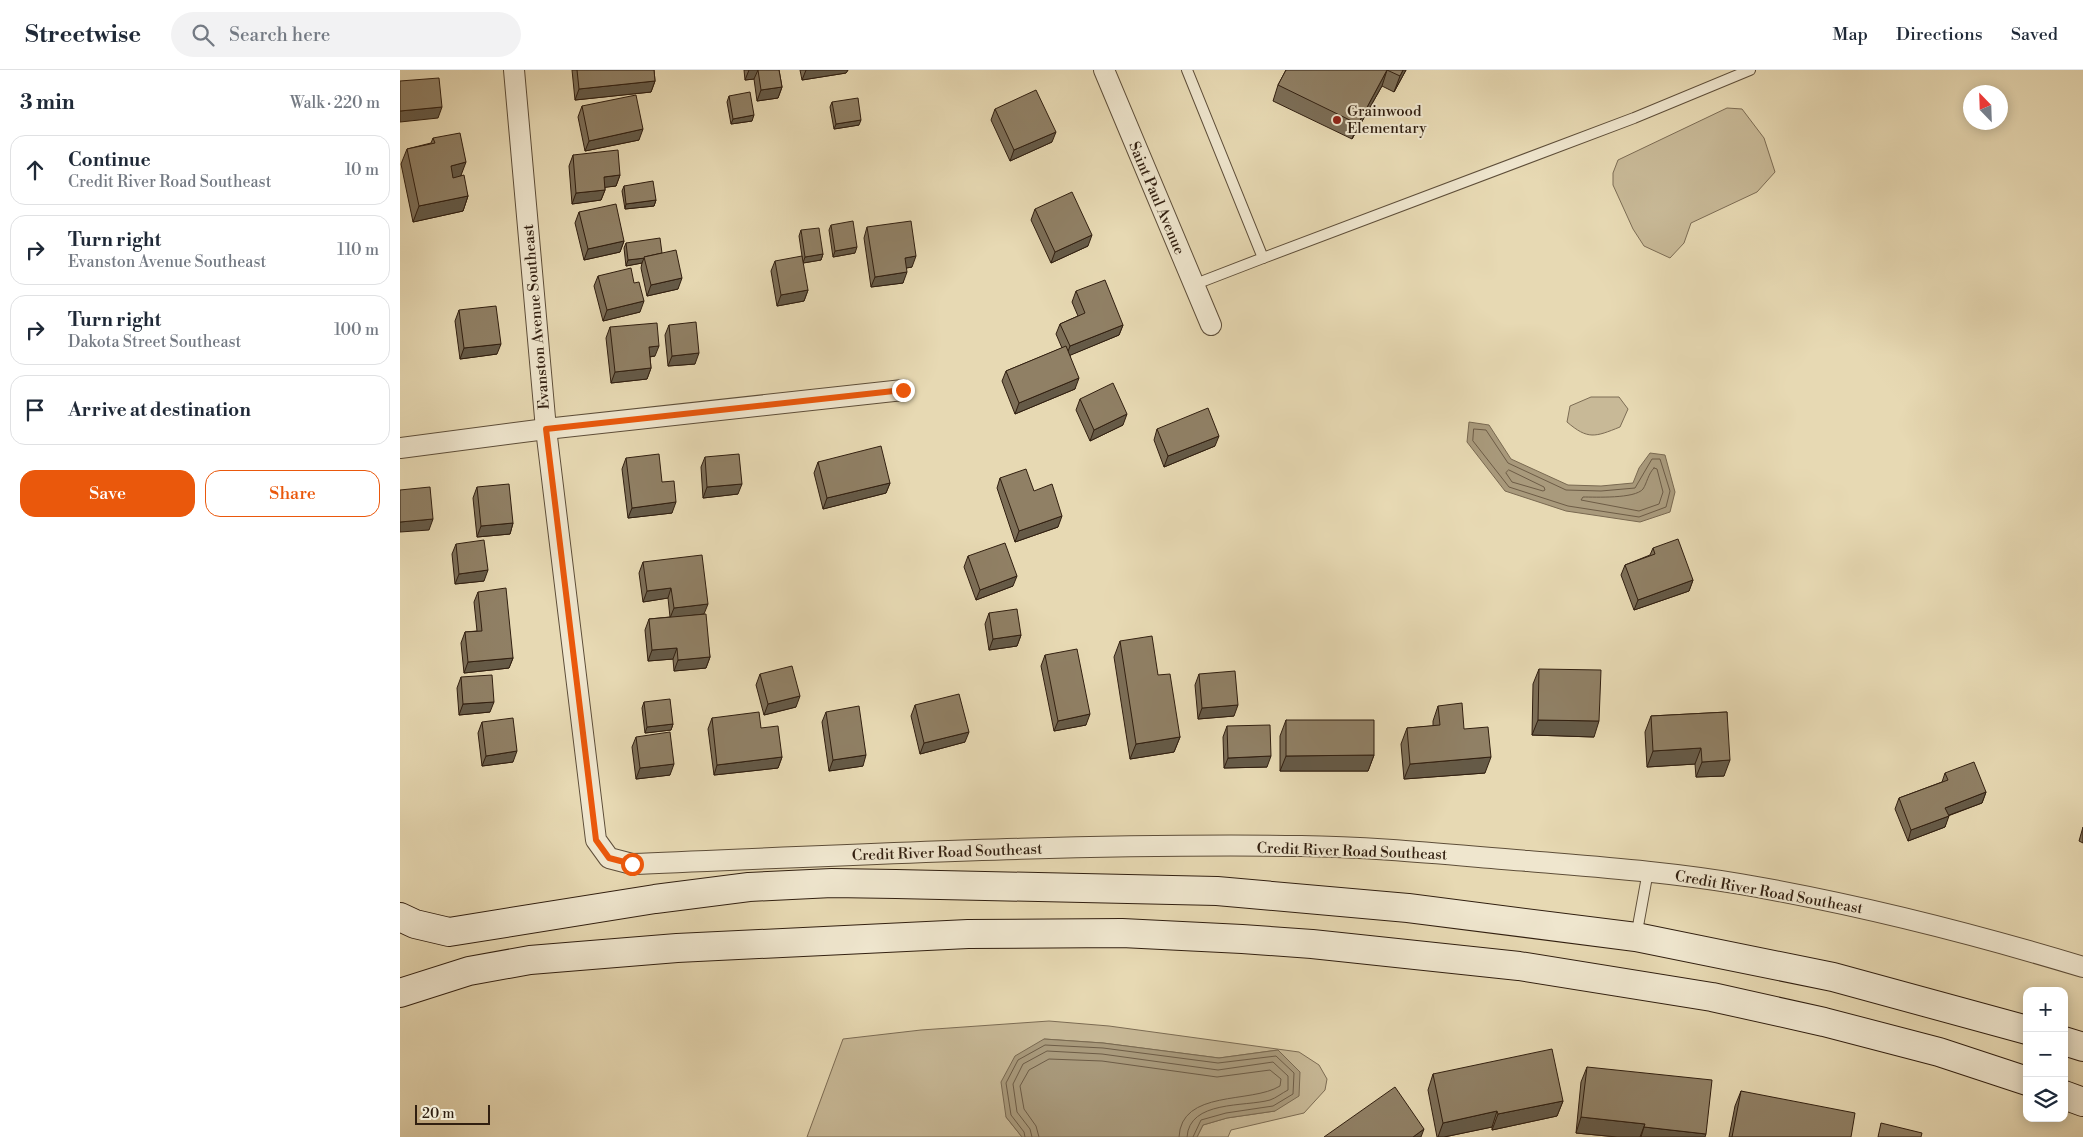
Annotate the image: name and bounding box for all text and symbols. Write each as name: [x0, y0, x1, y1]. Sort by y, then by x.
search box: [171, 12, 521, 57]
text: Streetwise: [25, 20, 141, 50]
icon: search: [189, 21, 217, 49]
text: Search here: [229, 23, 330, 47]
text: Map: [1832, 23, 1868, 46]
text: Directions: [1896, 23, 1983, 46]
text: Saved: [2011, 23, 2058, 46]
north arrow: [1963, 85, 2008, 130]
text: 3 min: [20, 90, 75, 116]
text: Walk · 220 m: [290, 93, 380, 113]
place label: Grainwood Elementary: [1347, 102, 1427, 138]
marker: Grainwood Elementary: [1331, 114, 1343, 126]
street label: Saint Paul Avenue: [1124, 139, 1189, 258]
text: Continue: [68, 148, 151, 172]
icon: ahead: [21, 156, 49, 184]
text: 10 m: [345, 160, 379, 180]
text: Credit River Road Southeast: [68, 172, 271, 192]
street label: Evanston Avenue Southeast: [519, 223, 554, 410]
text: Turn right: [68, 228, 161, 252]
icon: right: [21, 236, 49, 264]
text: 110 m: [337, 240, 379, 260]
text: Evanston Avenue Southeast: [68, 252, 266, 272]
text: Turn right: [68, 308, 161, 332]
icon: right: [21, 316, 49, 344]
text: 100 m: [334, 320, 379, 340]
text: Dakota Street Southeast: [68, 332, 241, 352]
route end: [892, 379, 915, 402]
icon: arrive: [21, 396, 49, 424]
text: Arrive at destination: [68, 398, 251, 422]
button: Save: [20, 470, 195, 517]
button: Share: [205, 470, 380, 517]
street label: Credit River Road Southeast: [1256, 839, 1448, 864]
street label: Credit River Road Southeast: [851, 840, 1043, 865]
route start: [621, 853, 644, 876]
street label: Credit River Road Southeast: [1673, 867, 1865, 919]
map controls: [2023, 987, 2068, 1122]
button: +: [2023, 987, 2068, 1032]
button: −: [2023, 1032, 2068, 1077]
button: layers: [2023, 1077, 2068, 1122]
scale bar: [415, 1102, 490, 1125]
text: 20 m: [422, 1105, 454, 1123]

